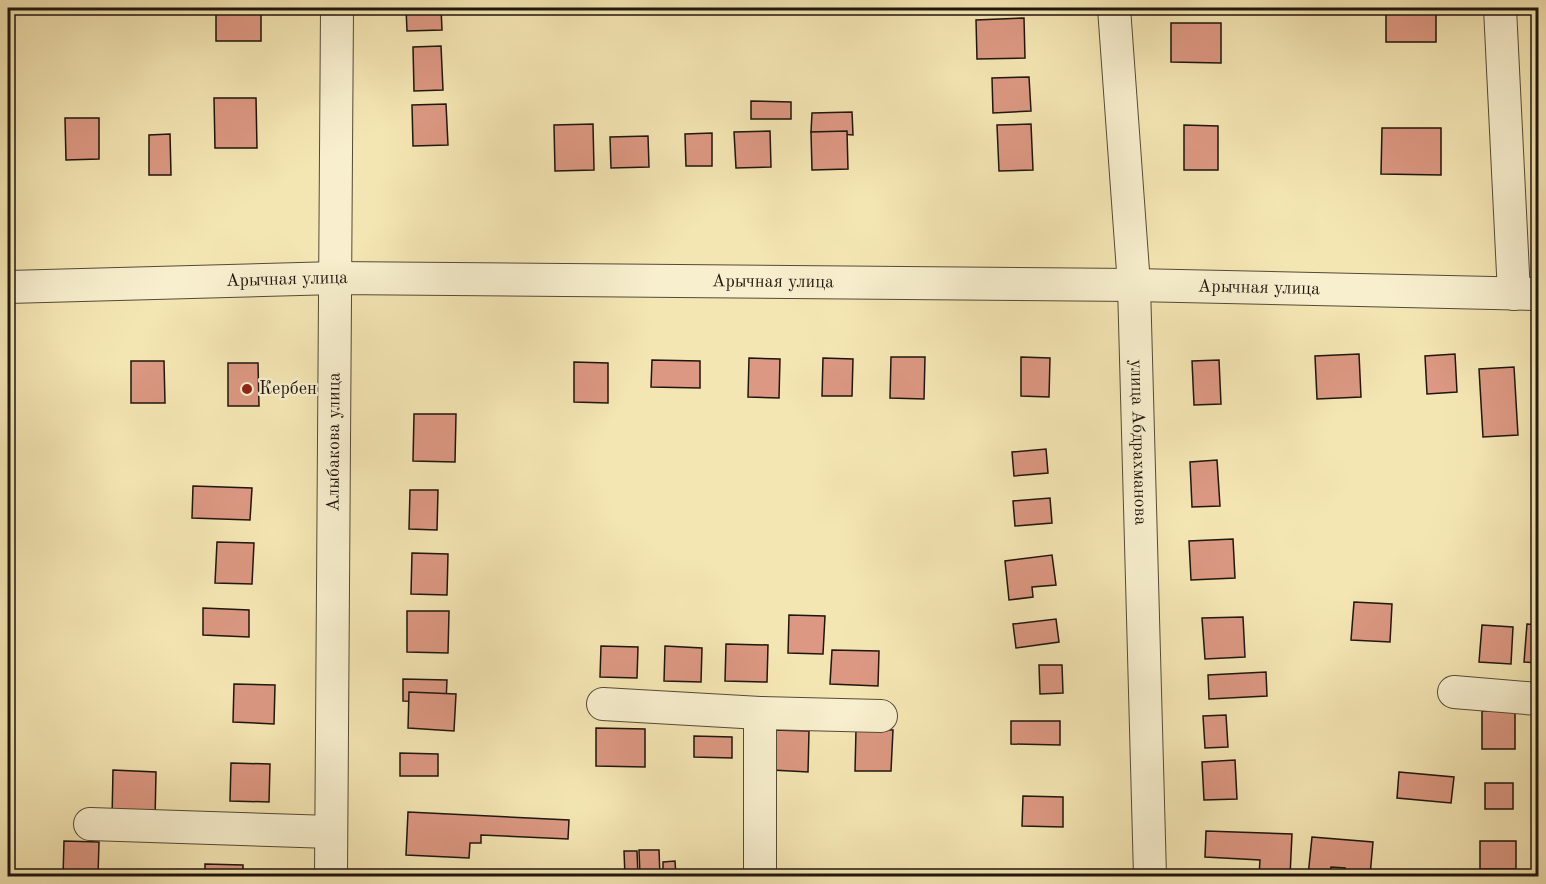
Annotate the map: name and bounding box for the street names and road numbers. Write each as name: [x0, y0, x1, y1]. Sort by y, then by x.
street label: Арычная улица: [225, 269, 348, 290]
street label: Арычная улица: [712, 272, 834, 291]
street label: Арычная улица: [1197, 277, 1320, 298]
street label: улица Абдрахманова: [1127, 359, 1150, 525]
street label: Алыбакова улица: [325, 372, 343, 512]

